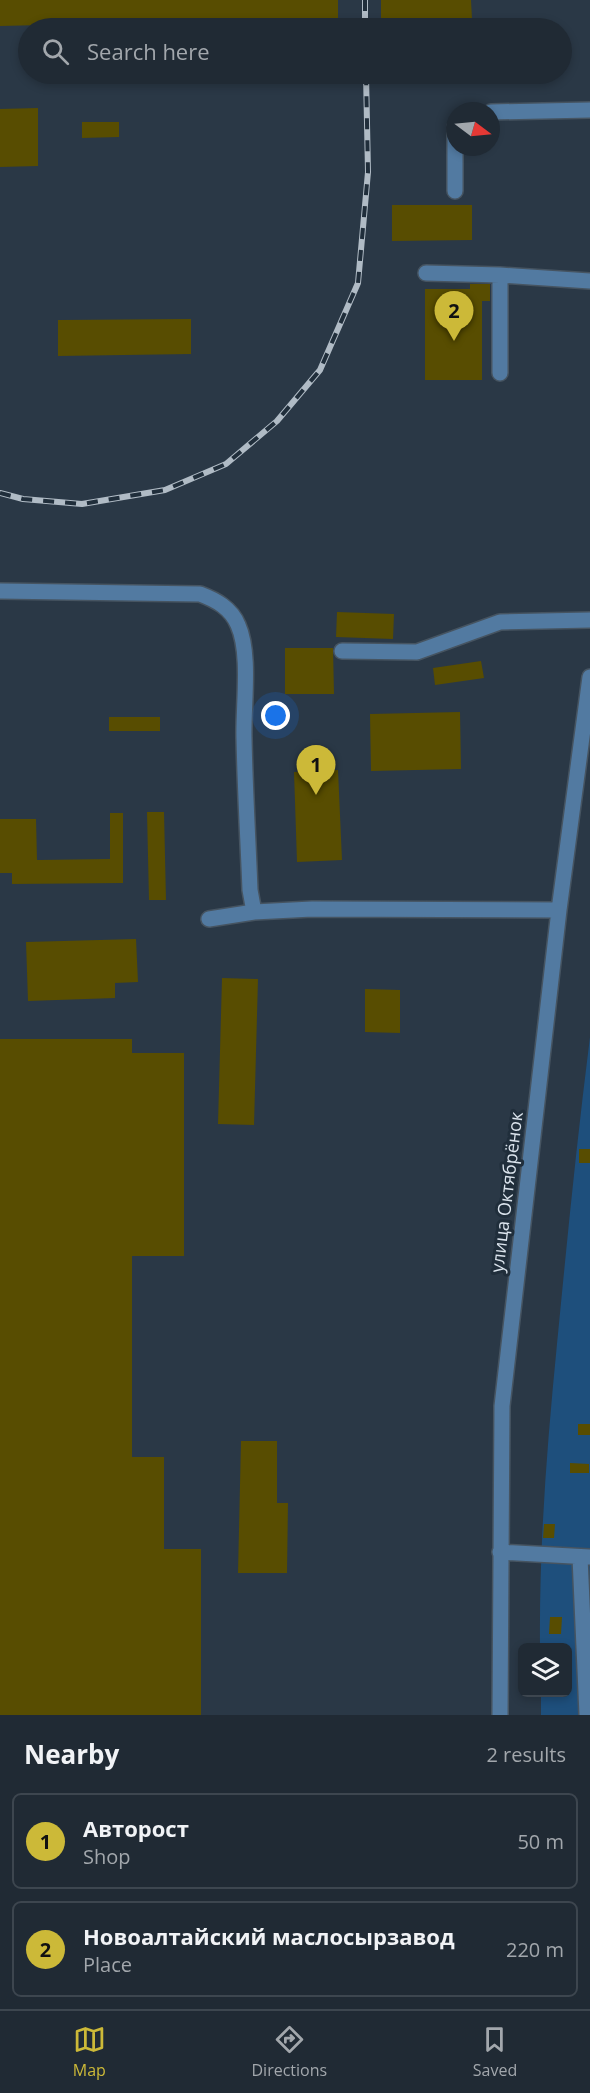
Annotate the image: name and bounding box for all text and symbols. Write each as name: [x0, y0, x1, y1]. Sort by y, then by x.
search box: [18, 18, 572, 84]
icon: search: [39, 35, 72, 68]
text: Search here: [87, 36, 210, 66]
north arrow: [446, 102, 500, 156]
pin: 2: [434, 292, 474, 341]
your location: [261, 701, 290, 730]
pin: 1: [296, 746, 336, 795]
street label: улица Октябрёнок: [484, 1110, 528, 1274]
map controls: [518, 1643, 572, 1697]
button: layers: [518, 1643, 572, 1697]
text: Nearby: [24, 1736, 119, 1772]
text: 2 results: [486, 1741, 566, 1768]
text: Авторост: [83, 1813, 189, 1843]
text: 1: [40, 1828, 51, 1855]
text: 50 m: [517, 1828, 564, 1855]
text: Shop: [83, 1843, 131, 1870]
text: Новоалтайский маслосырзавод: [83, 1921, 455, 1951]
text: 2: [40, 1936, 51, 1963]
text: 220 m: [506, 1936, 564, 1963]
text: Place: [83, 1951, 132, 1978]
tab: Map: [73, 2023, 106, 2081]
tab: Directions: [251, 2023, 327, 2081]
tab: Saved: [473, 2023, 517, 2081]

